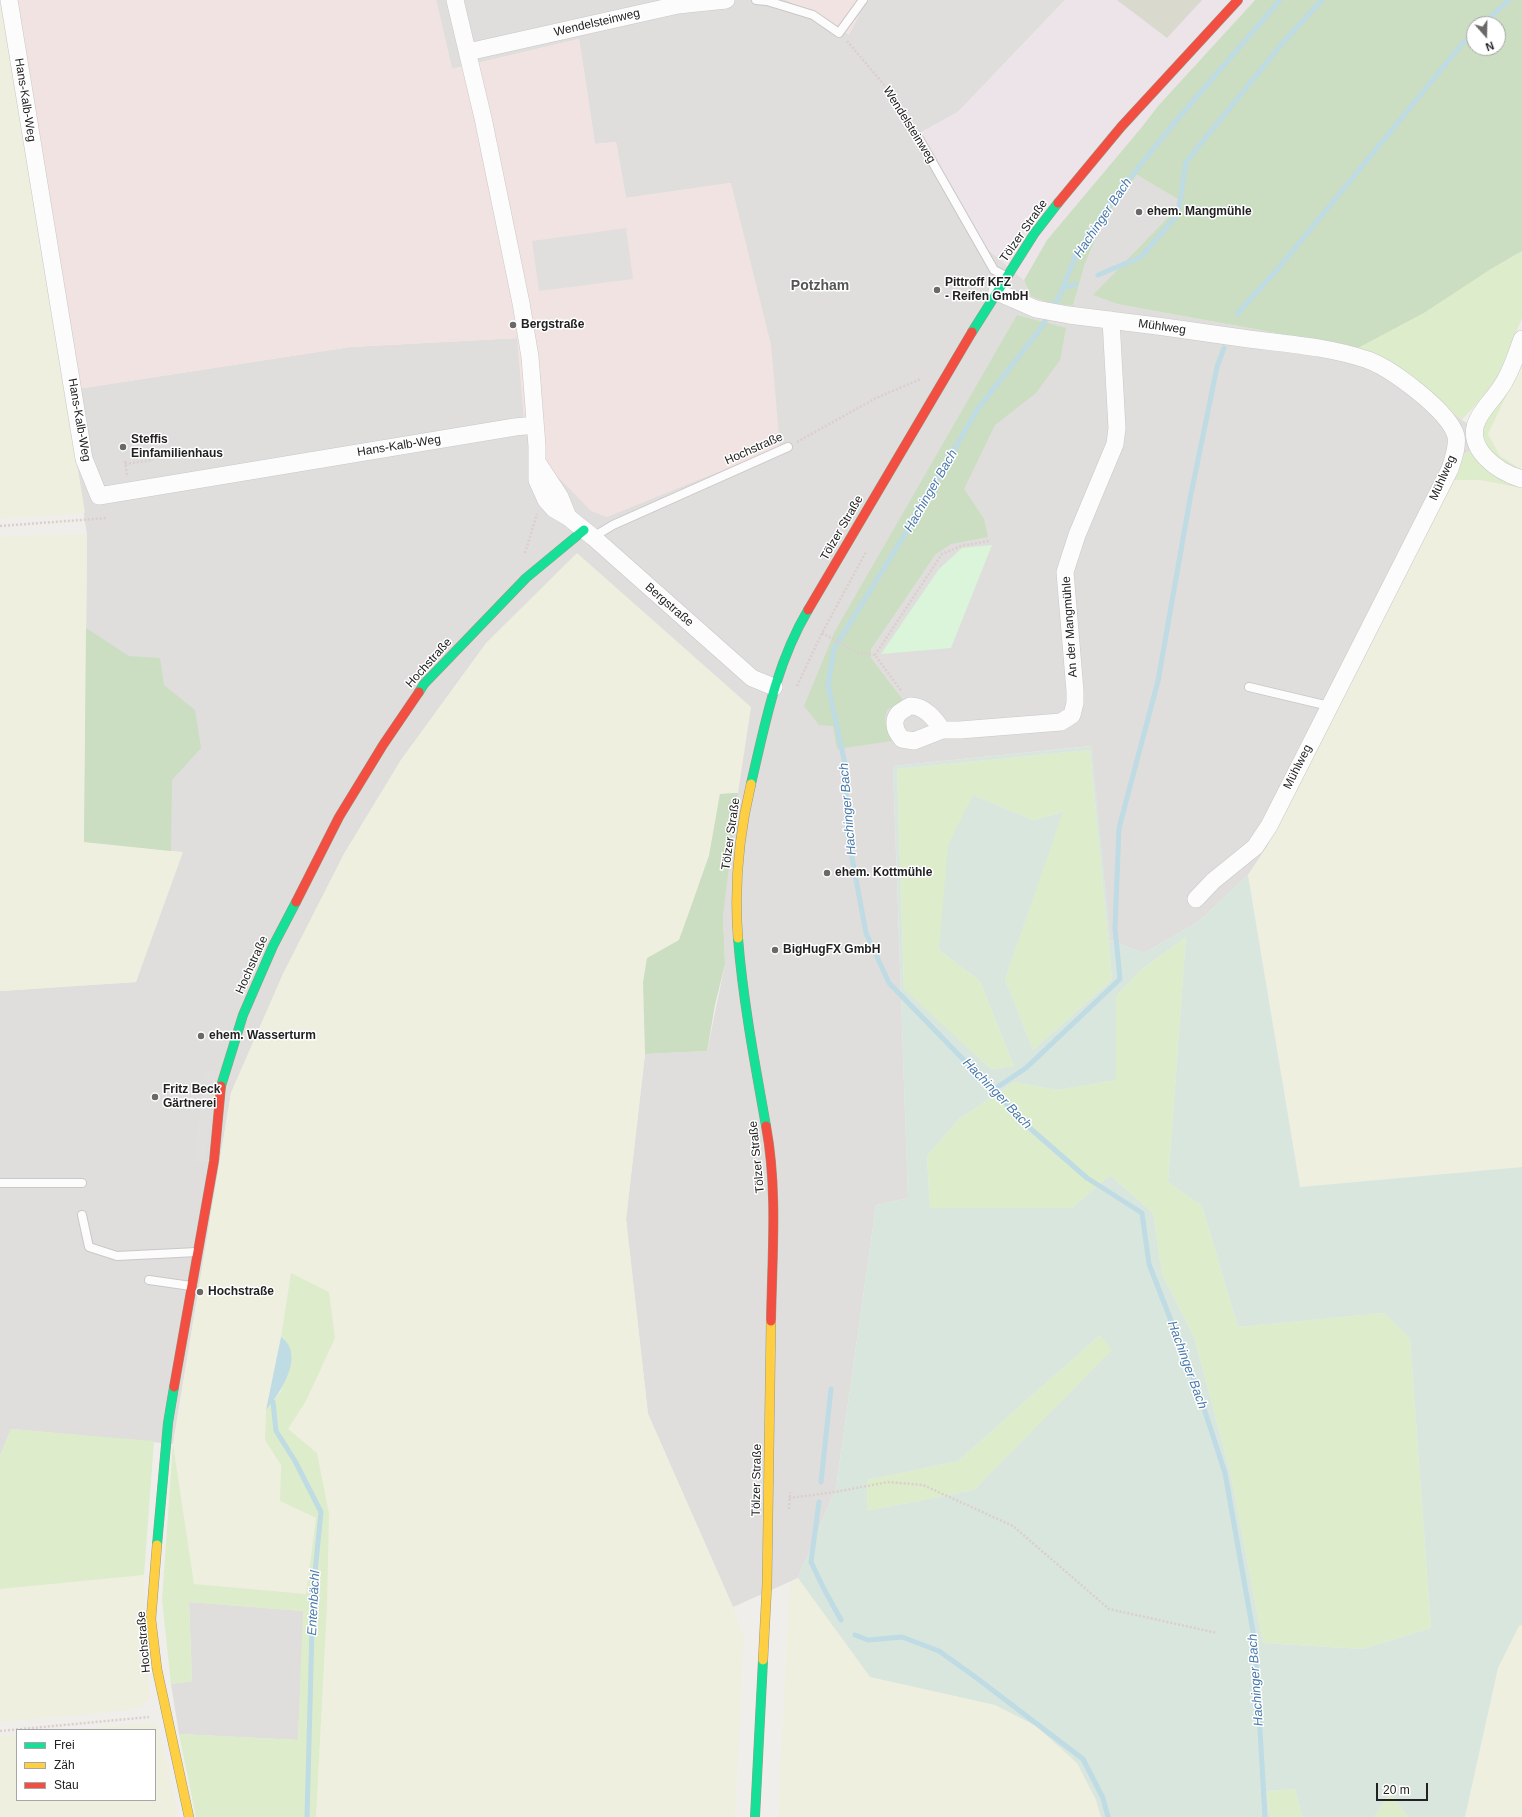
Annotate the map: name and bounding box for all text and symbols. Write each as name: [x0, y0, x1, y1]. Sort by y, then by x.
street label: Wendelsteinweg: [553, 6, 641, 40]
north arrow: [1466, 16, 1506, 56]
text: N: [1484, 39, 1496, 53]
street label: Hans-Kalb-Weg: [11, 57, 39, 143]
street label: Wendelsteinweg: [880, 84, 938, 166]
water label: Hachinger Bach: [1071, 175, 1135, 261]
street label: Tölzer Straße: [997, 197, 1051, 265]
place label: ehem. Mangmühle: [1147, 205, 1252, 219]
marker: ehem. Mangmühle: [1134, 207, 1144, 217]
place label: Pittroff KFZ - Reifen GmbH: [945, 276, 1028, 304]
district label: Potzham: [791, 278, 849, 294]
marker: Pittroff KFZ - Reifen GmbH: [932, 285, 942, 295]
street label: Mühlweg: [1137, 317, 1187, 337]
place label: Bergstraße: [521, 318, 584, 332]
marker: Bergstraße: [508, 320, 518, 330]
street label: Hans-Kalb-Weg: [65, 377, 93, 463]
street label: Hochstraße: [723, 430, 785, 468]
street label: Hans-Kalb-Weg: [356, 432, 442, 460]
place label: Steffis Einfamilienhaus: [131, 433, 223, 461]
marker: Steffis Einfamilienhaus: [118, 442, 128, 452]
water label: Hachinger Bach: [901, 447, 961, 535]
street label: Mühlweg: [1427, 453, 1459, 503]
street label: Tölzer Straße: [818, 493, 866, 563]
street label: An der Mangmühle: [1059, 576, 1081, 678]
street label: Bergstraße: [642, 580, 696, 630]
street label: Hochstraße: [403, 635, 455, 691]
street label: Mühlweg: [1281, 742, 1315, 792]
water label: Hachinger Bach: [836, 762, 860, 856]
street label: Tölzer Straße: [719, 797, 743, 871]
place label: ehem. Kottmühle: [835, 866, 932, 880]
marker: ehem. Kottmühle: [822, 868, 832, 878]
street label: Hochstraße: [233, 934, 271, 996]
place label: BigHugFX GmbH: [783, 943, 880, 957]
marker: BigHugFX GmbH: [770, 945, 780, 955]
place label: ehem. Wasserturm: [209, 1029, 316, 1043]
marker: ehem. Wasserturm: [196, 1031, 206, 1041]
water label: Hachinger Bach: [959, 1055, 1035, 1133]
place label: Fritz Beck Gärtnerei: [163, 1083, 220, 1111]
marker: Fritz Beck Gärtnerei: [150, 1092, 160, 1102]
street label: Tölzer Straße: [746, 1120, 768, 1194]
place label: Hochstraße: [208, 1285, 274, 1299]
marker: Hochstraße: [195, 1287, 205, 1297]
water label: Hachinger Bach: [1164, 1319, 1210, 1411]
street label: Tölzer Straße: [749, 1444, 765, 1516]
water label: Entenbächl: [305, 1570, 323, 1636]
street label: Hochstraße: [134, 1610, 154, 1674]
water label: Hachinger Bach: [1245, 1633, 1267, 1727]
legend: [16, 1729, 156, 1801]
text: Frei: [54, 1738, 75, 1752]
text: Zäh: [54, 1758, 75, 1772]
scale bar: [1378, 1775, 1430, 1801]
text: Stau: [54, 1778, 79, 1792]
text: 20 m: [1383, 1783, 1410, 1797]

